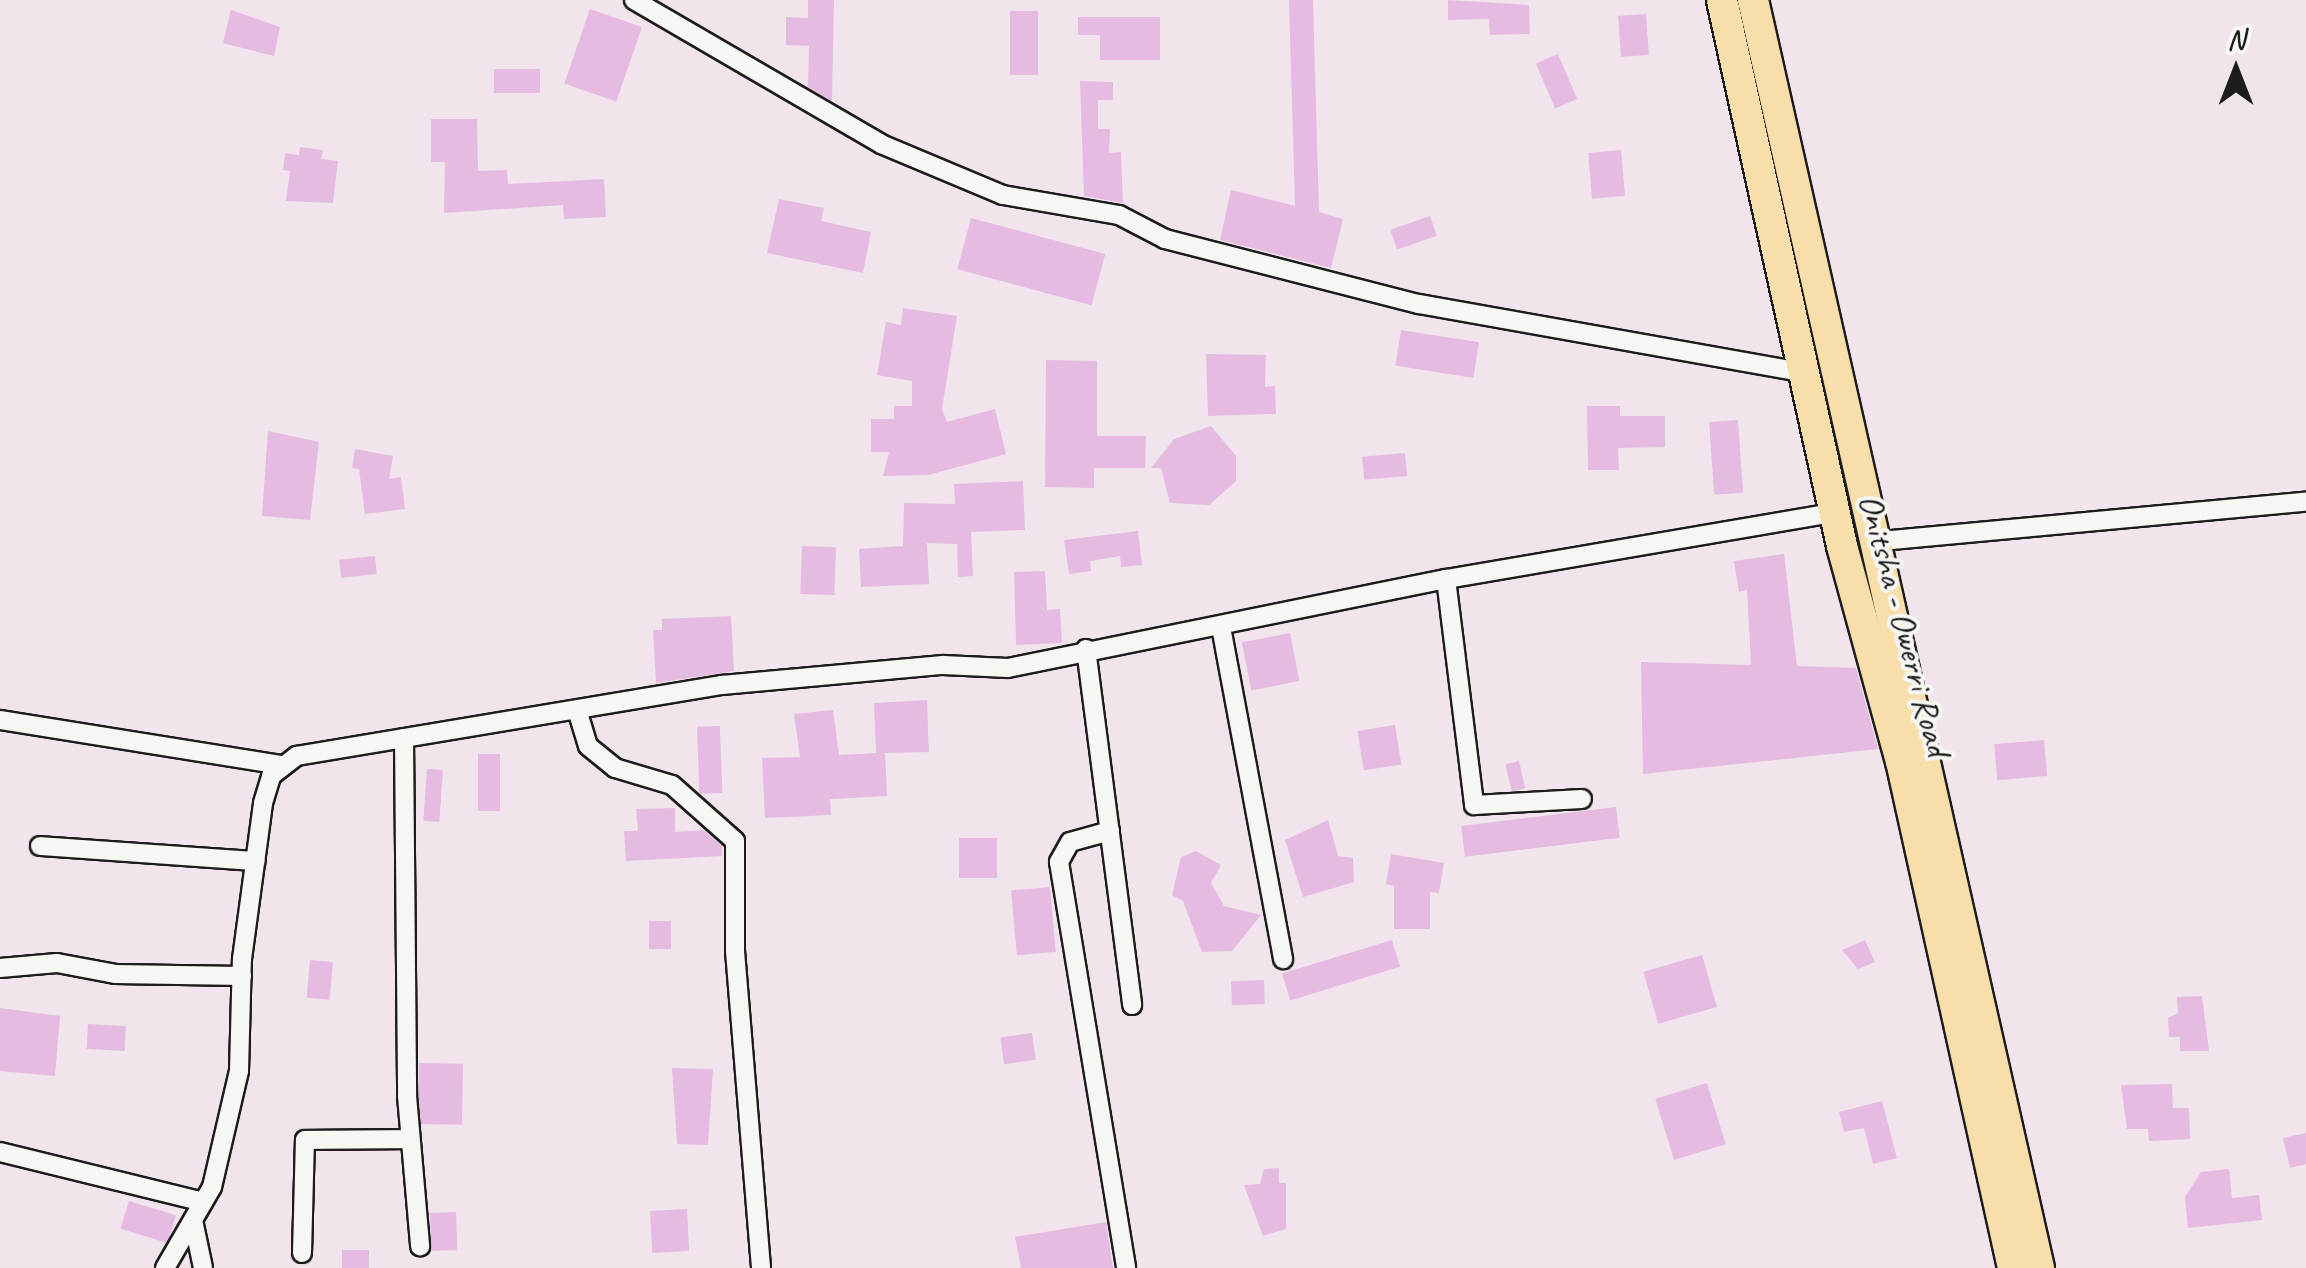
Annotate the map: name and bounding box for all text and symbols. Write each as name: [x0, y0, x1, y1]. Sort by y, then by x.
north arrow: [2186, 20, 2286, 120]
text: N: [2227, 22, 2245, 57]
street label: Onitsha - Owerri Road: [1849, 490, 1959, 760]

